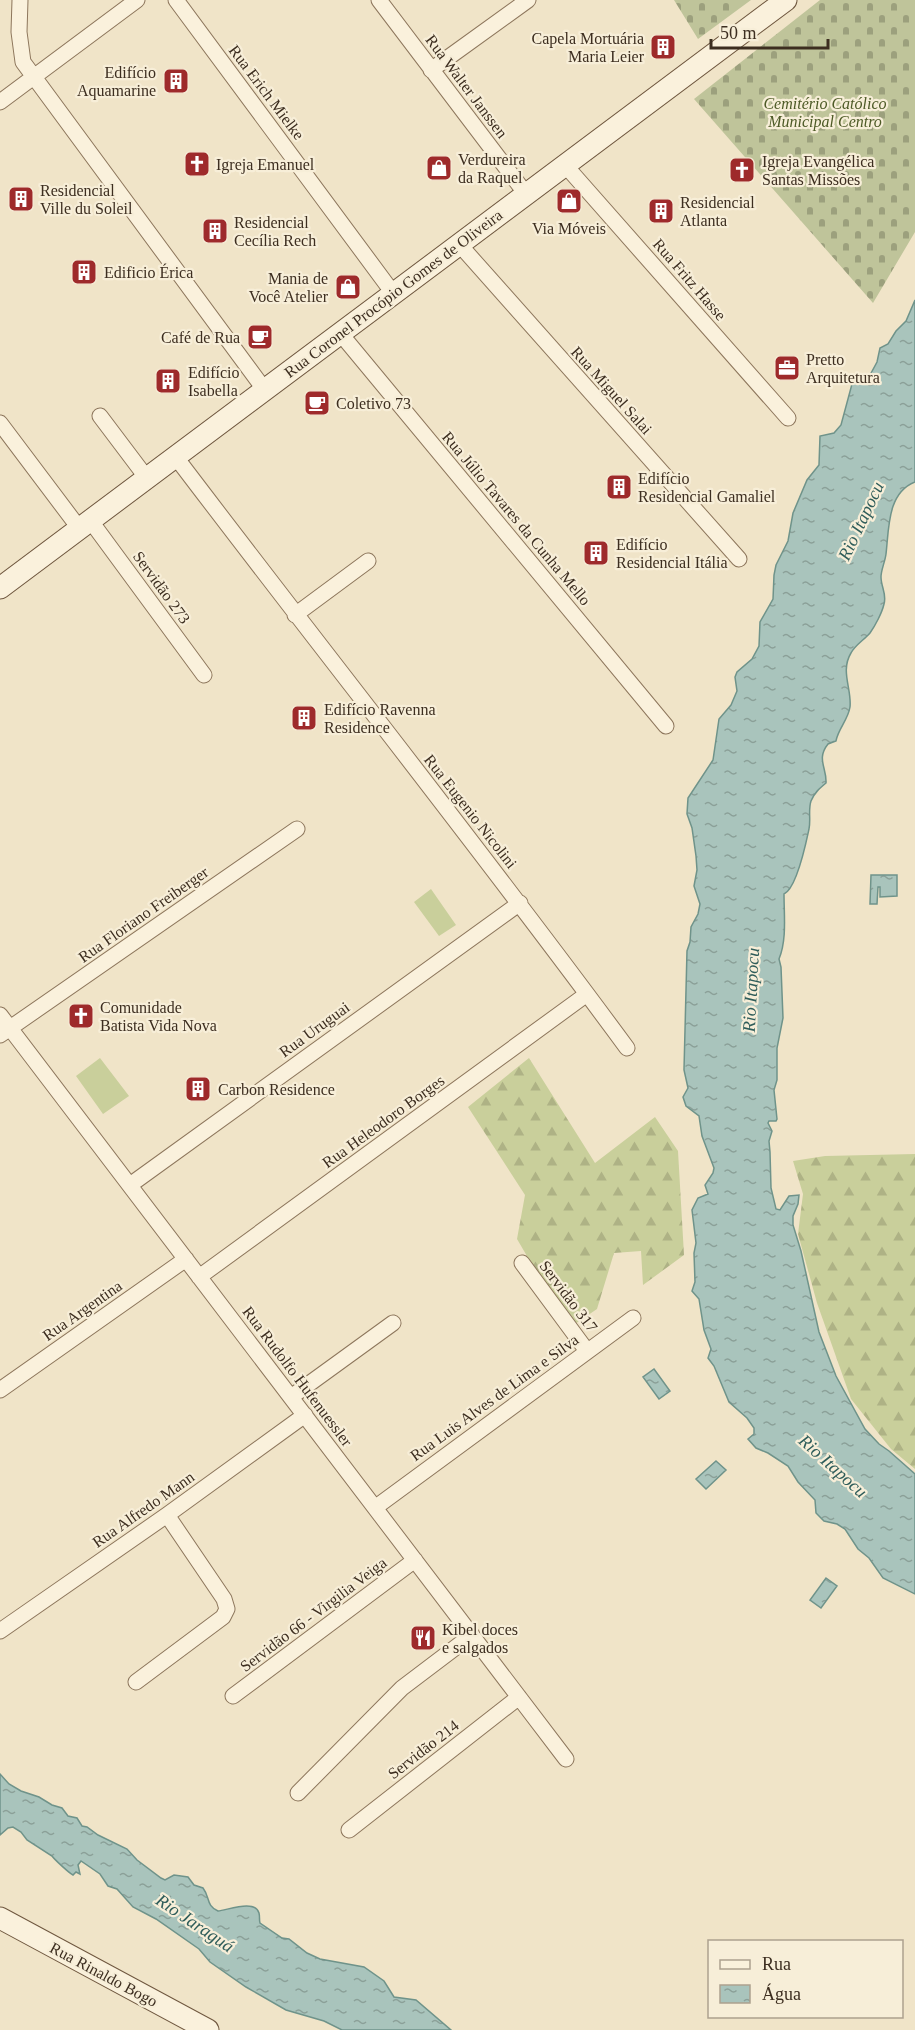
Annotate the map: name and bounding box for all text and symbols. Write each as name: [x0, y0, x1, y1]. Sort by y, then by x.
scale bar: [711, 12, 828, 50]
text: 50 m: [720, 23, 757, 43]
place label: Capela Mortuária Maria Leier: [532, 30, 645, 65]
street label: Rua Walter Janssen: [422, 31, 511, 141]
building icon: Capela Mortuária Maria Leier: [648, 32, 678, 62]
street label: Rua Erich Mielke: [226, 42, 308, 143]
place label: Edifício Aquamarine: [77, 64, 156, 100]
building icon: Edifício Aquamarine: [161, 66, 191, 96]
park label: Cemitério Católico Municipal Centro: [763, 95, 887, 131]
church icon: Igreja Emanuel: [182, 149, 212, 179]
place label: Verdureira da Raquel: [458, 151, 526, 187]
shop icon: Verdureira da Raquel: [424, 153, 454, 183]
place label: Igreja Evangélica Santas Missões: [762, 153, 874, 188]
church icon: Igreja Evangélica Santas Missões: [727, 155, 757, 185]
place label: Igreja Emanuel: [216, 156, 315, 174]
place label: Residencial Ville du Soleil: [40, 182, 133, 217]
building icon: Residencial Ville du Soleil: [6, 184, 36, 214]
shop icon: Via Móveis: [554, 186, 584, 216]
place label: Residencial Atlanta: [680, 194, 755, 229]
building icon: Residencial Atlanta: [646, 196, 676, 226]
street label: Rua Coronel Procópio Gomes de Oliveira: [281, 206, 506, 382]
place label: Residencial Cecília Rech: [234, 214, 316, 249]
building icon: Residencial Cecília Rech: [200, 216, 230, 246]
place label: Via Móveis: [532, 220, 606, 237]
street label: Rua Fritz Hasse: [650, 235, 730, 323]
building icon: Edificio Érica: [69, 257, 99, 287]
place label: Edificio Érica: [104, 263, 193, 281]
place label: Mania de Você Atelier: [249, 270, 329, 305]
shop icon: Mania de Você Atelier: [333, 272, 363, 302]
cafe icon: Café de Rua: [245, 322, 275, 352]
place label: Café de Rua: [161, 329, 240, 346]
street label: Rua Miguel Salai: [567, 343, 656, 439]
place label: Pretto Arquitetura: [806, 351, 880, 387]
office icon: Pretto Arquitetura: [772, 353, 802, 383]
place label: Edifício Isabella: [188, 364, 240, 399]
building icon: Edifício Isabella: [153, 366, 183, 396]
cafe icon: Coletivo 73: [302, 388, 332, 418]
place label: Coletivo 73: [336, 395, 411, 412]
street label: Rua Júlio Tavares da Cunha Mello: [439, 428, 594, 609]
place label: Edifício Residencial Gamaliel: [638, 470, 776, 505]
building icon: Edifício Residencial Gamaliel: [604, 472, 634, 502]
water label: Rio Itapocu: [834, 478, 888, 564]
place label: Edifício Residencial Itália: [616, 536, 728, 571]
building icon: Edifício Residencial Itália: [581, 538, 611, 568]
street label: Servidão 273: [130, 548, 193, 627]
place label: Edifício Ravenna Residence: [324, 701, 436, 736]
building icon: Edifício Ravenna Residence: [289, 703, 319, 733]
street label: Rua Eugenio Nicolini: [420, 751, 521, 873]
street label: Rua Floriano Freiberger: [75, 863, 212, 966]
water label: Rio Itapocu: [739, 947, 763, 1034]
street label: Rua Uruguai: [276, 998, 354, 1061]
place label: Comunidade Batista Vida Nova: [100, 999, 217, 1034]
church icon: Comunidade Batista Vida Nova: [66, 1001, 96, 1031]
street label: Rua Heleodoro Borges: [319, 1072, 448, 1172]
building icon: Carbon Residence: [183, 1074, 213, 1104]
place label: Carbon Residence: [218, 1081, 335, 1098]
street label: Servidão 317: [536, 1257, 601, 1335]
street label: Rua Argentina: [39, 1277, 126, 1345]
street label: Rua Rudolfo Hufenuessler: [239, 1303, 356, 1450]
street label: Rua Luis Alves de Lima e Silva: [407, 1331, 582, 1464]
water label: Rio Itapocu: [794, 1430, 871, 1502]
street label: Rua Alfredo Mann: [89, 1468, 197, 1551]
street label: Servidão 66 - Virgilia Veiga: [237, 1554, 390, 1676]
place label: Kibel doces e salgados: [442, 1621, 518, 1657]
restaurant icon: Kibel doces e salgados: [408, 1623, 438, 1653]
street label: Servidão 214: [385, 1717, 462, 1782]
water label: Rio Jaraguá: [151, 1889, 238, 1956]
street label: Rua Rinaldo Bogo: [47, 1939, 160, 2011]
legend: [708, 1940, 903, 2018]
text: Rua: [762, 1954, 791, 1974]
text: Água: [762, 1983, 801, 2004]

